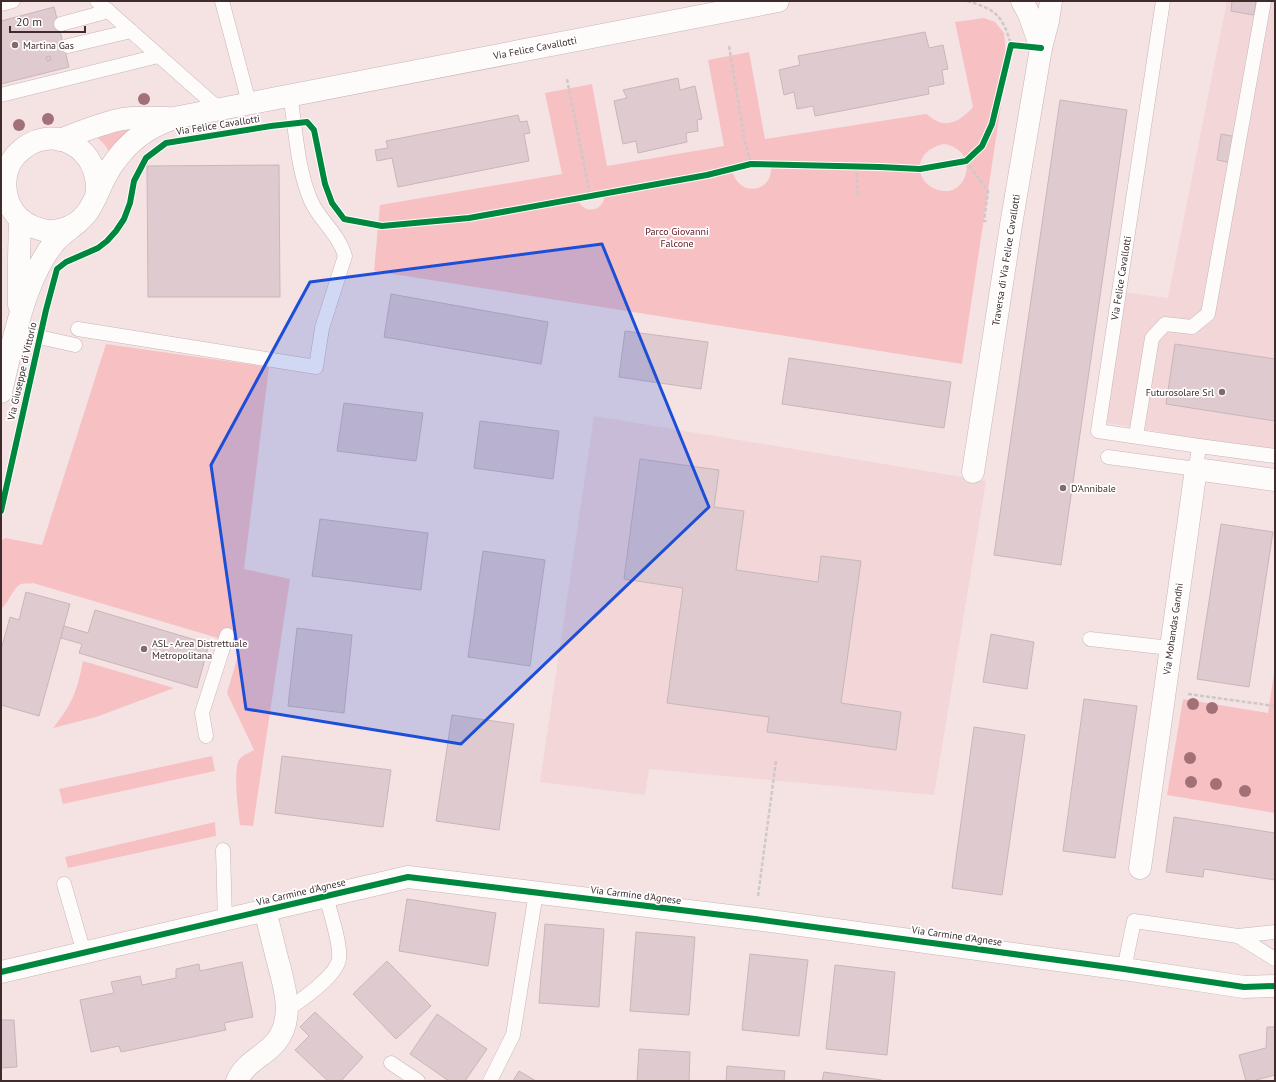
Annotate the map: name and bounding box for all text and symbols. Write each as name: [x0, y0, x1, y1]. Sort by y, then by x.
scale bar: [10, 8, 85, 34]
text: 20 m: [16, 14, 42, 29]
street label: Via Felice Cavallotti: [491, 34, 578, 63]
place label: Martina Gas: [23, 39, 74, 52]
marker: Martina Gas: [10, 40, 20, 50]
street label: Via Felice Cavallotti: [174, 112, 261, 138]
street label: Traversa di Via Felice Cavallotti: [989, 193, 1023, 327]
park label: Parco Giovanni Falcone: [645, 225, 709, 250]
street label: Via Felice Cavallotti: [1108, 235, 1134, 322]
street label: Via Giuseppe di Vittorio: [4, 321, 40, 422]
place label: Futurosolare Srl: [1146, 386, 1214, 399]
marker: Futurosolare Srl: [1217, 387, 1227, 397]
place label: D'Annibale: [1071, 482, 1116, 495]
marker: D'Annibale: [1058, 483, 1068, 493]
street label: Via Mohandas Gandhi: [1160, 582, 1186, 677]
place label: ASL - Area Distrettuale Metropolitana: [152, 637, 247, 662]
marker: ASL - Area Distrettuale Metropolitana: [139, 644, 149, 654]
street label: Via Carmine d'Agnese: [254, 875, 347, 909]
street label: Via Carmine d'Agnese: [589, 883, 682, 907]
street label: Via Carmine d'Agnese: [910, 923, 1003, 949]

